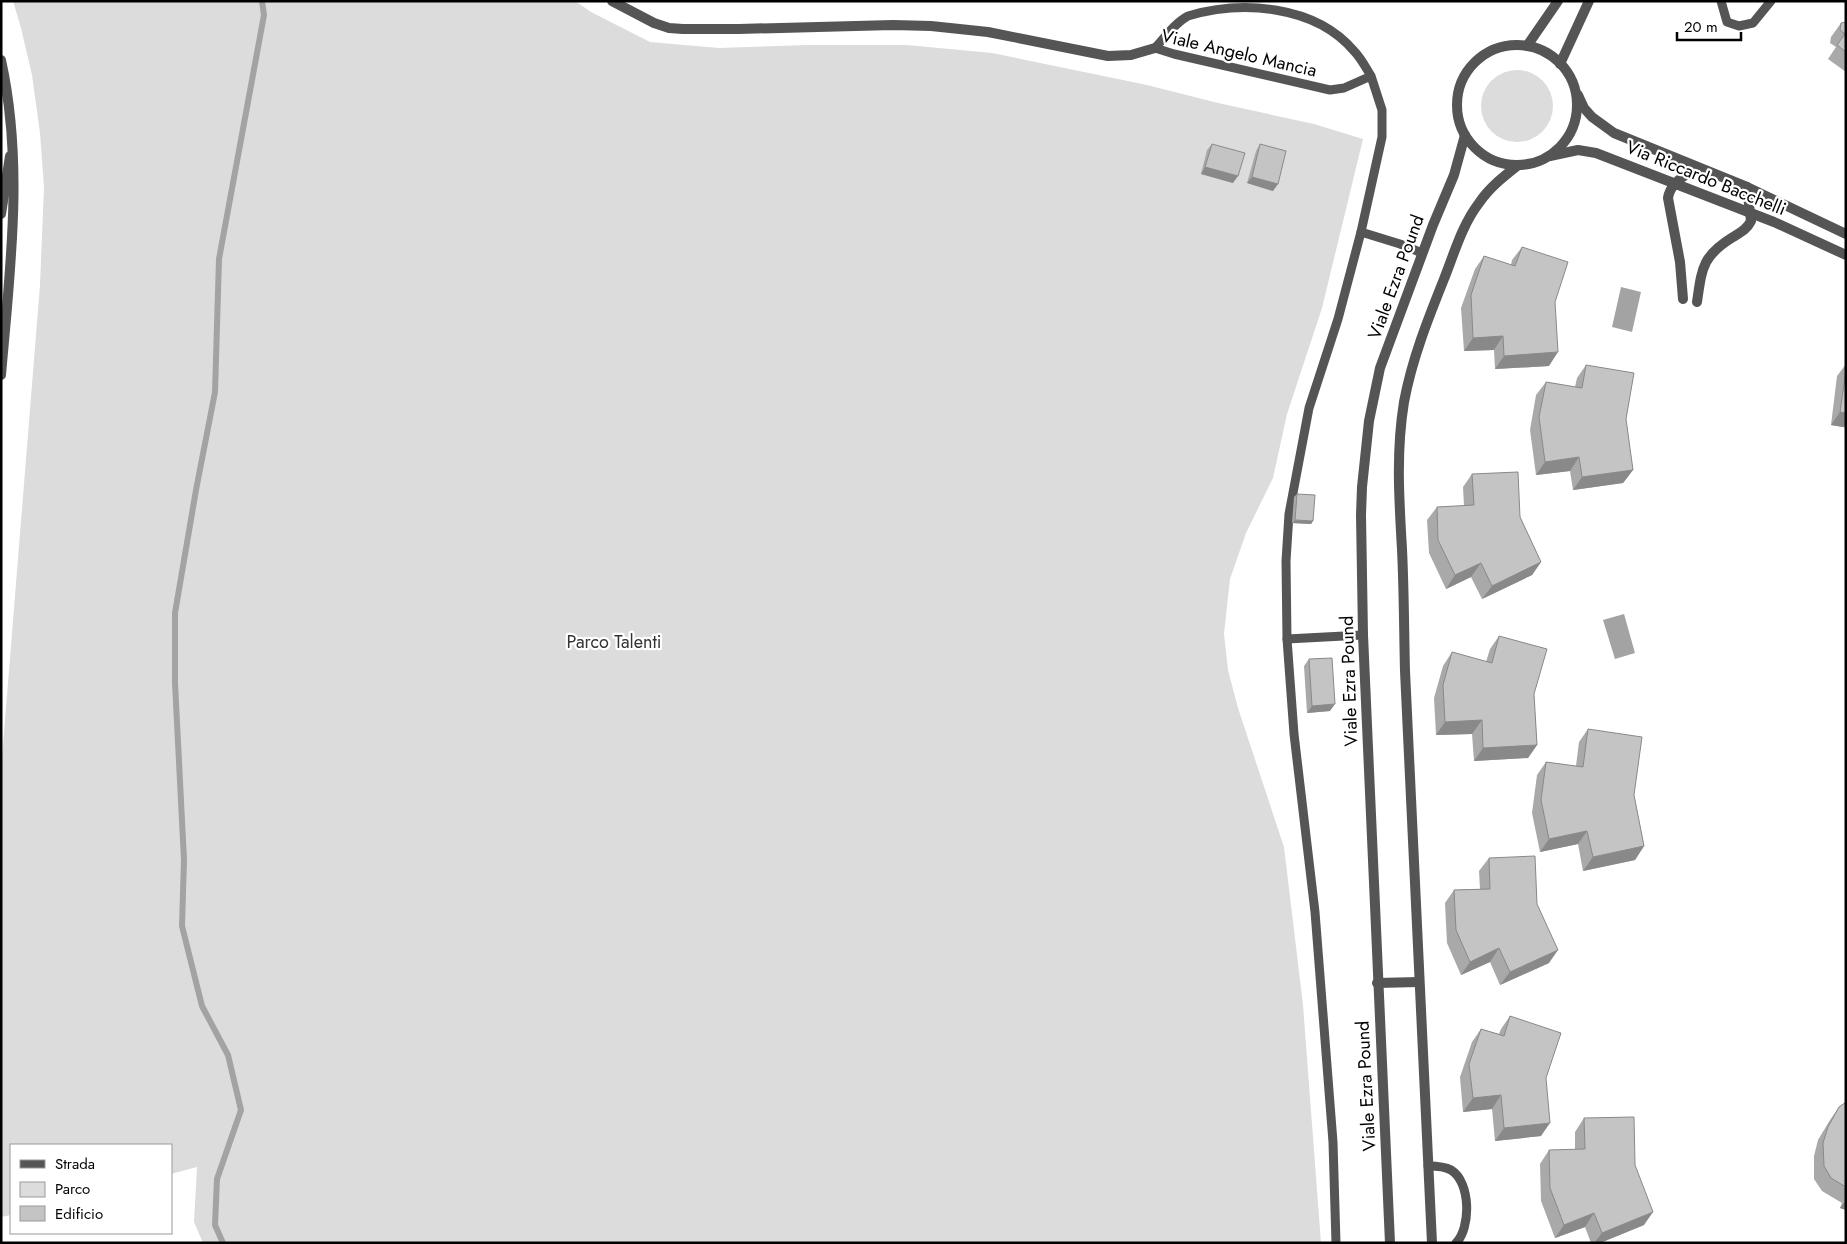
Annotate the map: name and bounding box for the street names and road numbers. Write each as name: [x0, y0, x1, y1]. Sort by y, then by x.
street label: Viale Angelo Mancia: [1159, 22, 1319, 84]
street label: Via Riccardo Bacchelli: [1622, 134, 1790, 222]
street label: Viale Ezra Pound: [1361, 211, 1431, 343]
street label: Viale Ezra Pound: [1334, 615, 1364, 747]
street label: Viale Ezra Pound: [1350, 1020, 1382, 1152]

